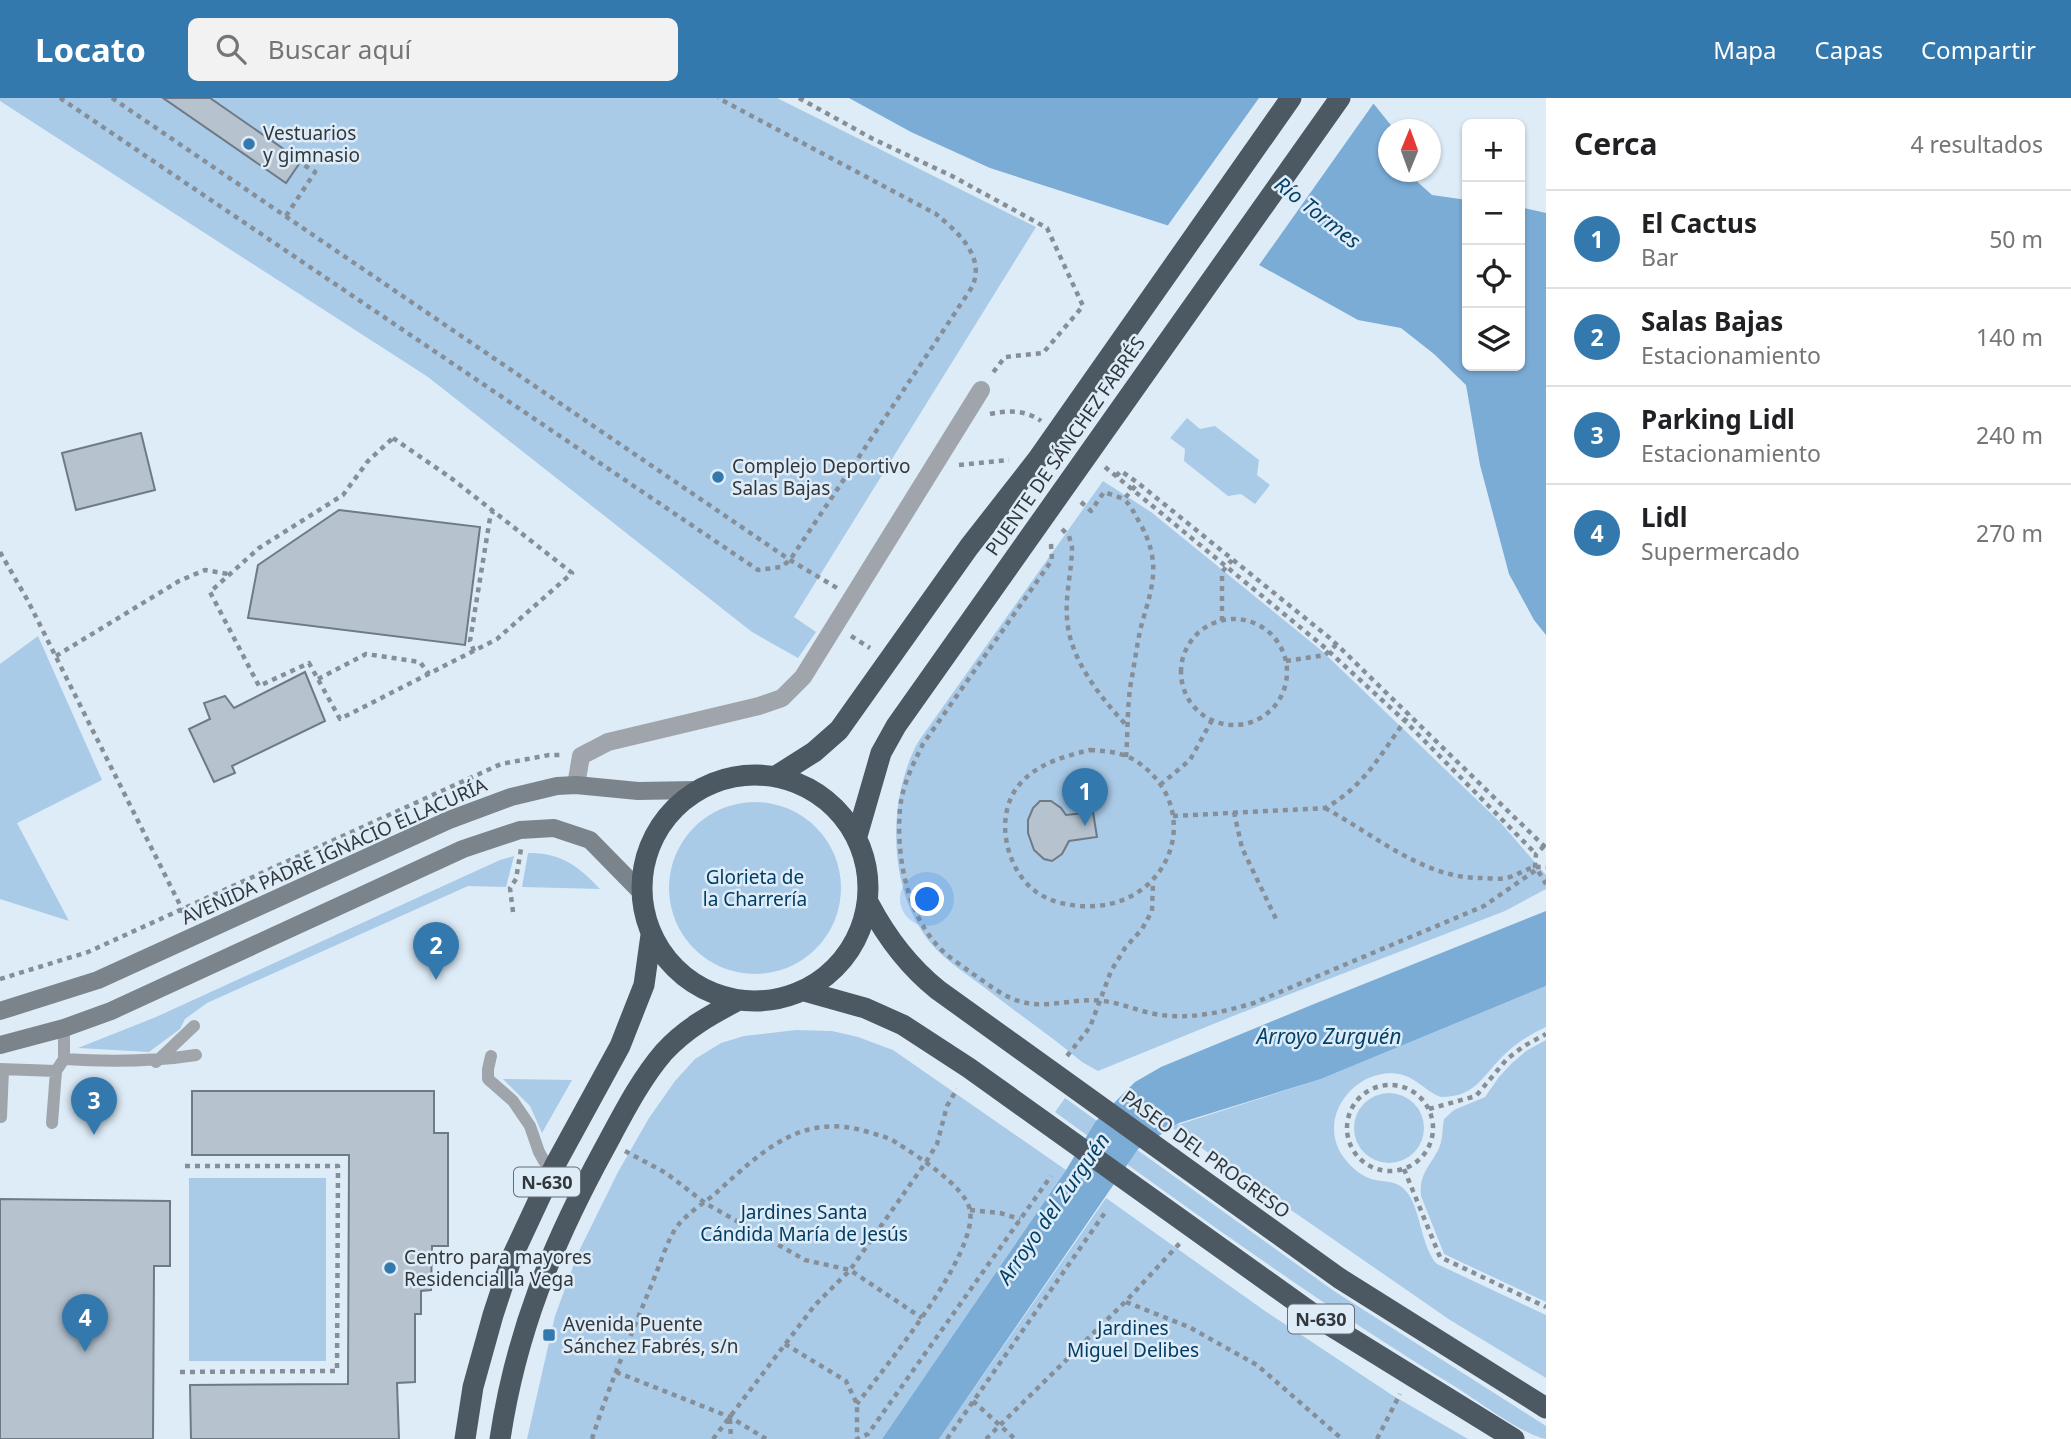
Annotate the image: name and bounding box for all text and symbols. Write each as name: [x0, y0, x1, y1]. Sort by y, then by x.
search box: [188, 18, 678, 81]
text: Locato: [35, 27, 146, 72]
icon: search: [212, 30, 250, 68]
text: Buscar aquí: [268, 31, 411, 67]
text: Mapa: [1713, 33, 1777, 66]
text: Capas: [1815, 33, 1883, 66]
text: Compartir: [1921, 33, 2036, 66]
north arrow: [1378, 119, 1441, 182]
map controls: [1462, 119, 1525, 371]
button: +: [1462, 119, 1525, 182]
place label: Vestuarios y gimnasio: [263, 120, 360, 168]
text: Cerca: [1574, 123, 1657, 164]
text: 4 resultados: [1910, 128, 2043, 160]
marker: Vestuarios y gimnasio: [241, 136, 257, 152]
water label: Río Tormes: [1269, 170, 1367, 254]
button: −: [1462, 182, 1525, 245]
text: El Cactus: [1641, 205, 1757, 241]
text: 1: [1590, 223, 1604, 255]
text: 50 m: [1989, 223, 2043, 255]
text: Bar: [1641, 241, 1678, 273]
button: locate: [1462, 245, 1525, 308]
text: Salas Bajas: [1641, 303, 1783, 339]
button: layers: [1462, 308, 1525, 371]
text: 2: [1590, 321, 1604, 353]
text: 140 m: [1976, 321, 2043, 353]
street label: PUENTE DE SÁNCHEZ FABRÉS: [979, 331, 1151, 561]
text: Estacionamiento: [1641, 339, 1821, 371]
text: Parking Lidl: [1641, 401, 1795, 437]
text: 3: [1590, 419, 1604, 451]
text: 240 m: [1976, 419, 2043, 451]
text: Estacionamiento: [1641, 437, 1821, 469]
place label: Complejo Deportivo Salas Bajas: [732, 453, 910, 501]
marker: Complejo Deportivo Salas Bajas: [710, 469, 726, 485]
text: Lidl: [1641, 499, 1688, 535]
text: 4: [1590, 517, 1604, 549]
text: 270 m: [1976, 517, 2043, 549]
text: Supermercado: [1641, 535, 1800, 567]
pin: 1: [1062, 768, 1108, 826]
street label: AVENIDA PADRE IGNACIO ELLACURÍA: [177, 771, 492, 930]
park label: Glorieta de la Charrería: [703, 864, 807, 912]
your location: [910, 882, 944, 916]
pin: 2: [413, 922, 459, 980]
water label: Arroyo Zurguén: [1254, 1022, 1402, 1050]
pin: 3: [71, 1077, 117, 1135]
street label: PASEO DEL PROGRESO: [1116, 1084, 1296, 1224]
water label: Arroyo del Zurguén: [989, 1127, 1116, 1291]
road number: N-630: [514, 1168, 580, 1196]
park label: Jardines Santa Cándida María de Jesús: [700, 1199, 908, 1247]
place label: Centro para mayores Residencial la Vega: [404, 1244, 592, 1292]
marker: Centro para mayores Residencial la Vega: [382, 1260, 398, 1276]
pin: 4: [62, 1294, 108, 1352]
road number: N-630: [1288, 1304, 1354, 1334]
place label: Avenida Puente Sánchez Fabrés, s/n: [563, 1311, 739, 1359]
park label: Jardines Miguel Delibes: [1067, 1315, 1199, 1363]
marker: Avenida Puente Sánchez Fabrés, s/n: [541, 1327, 557, 1343]

